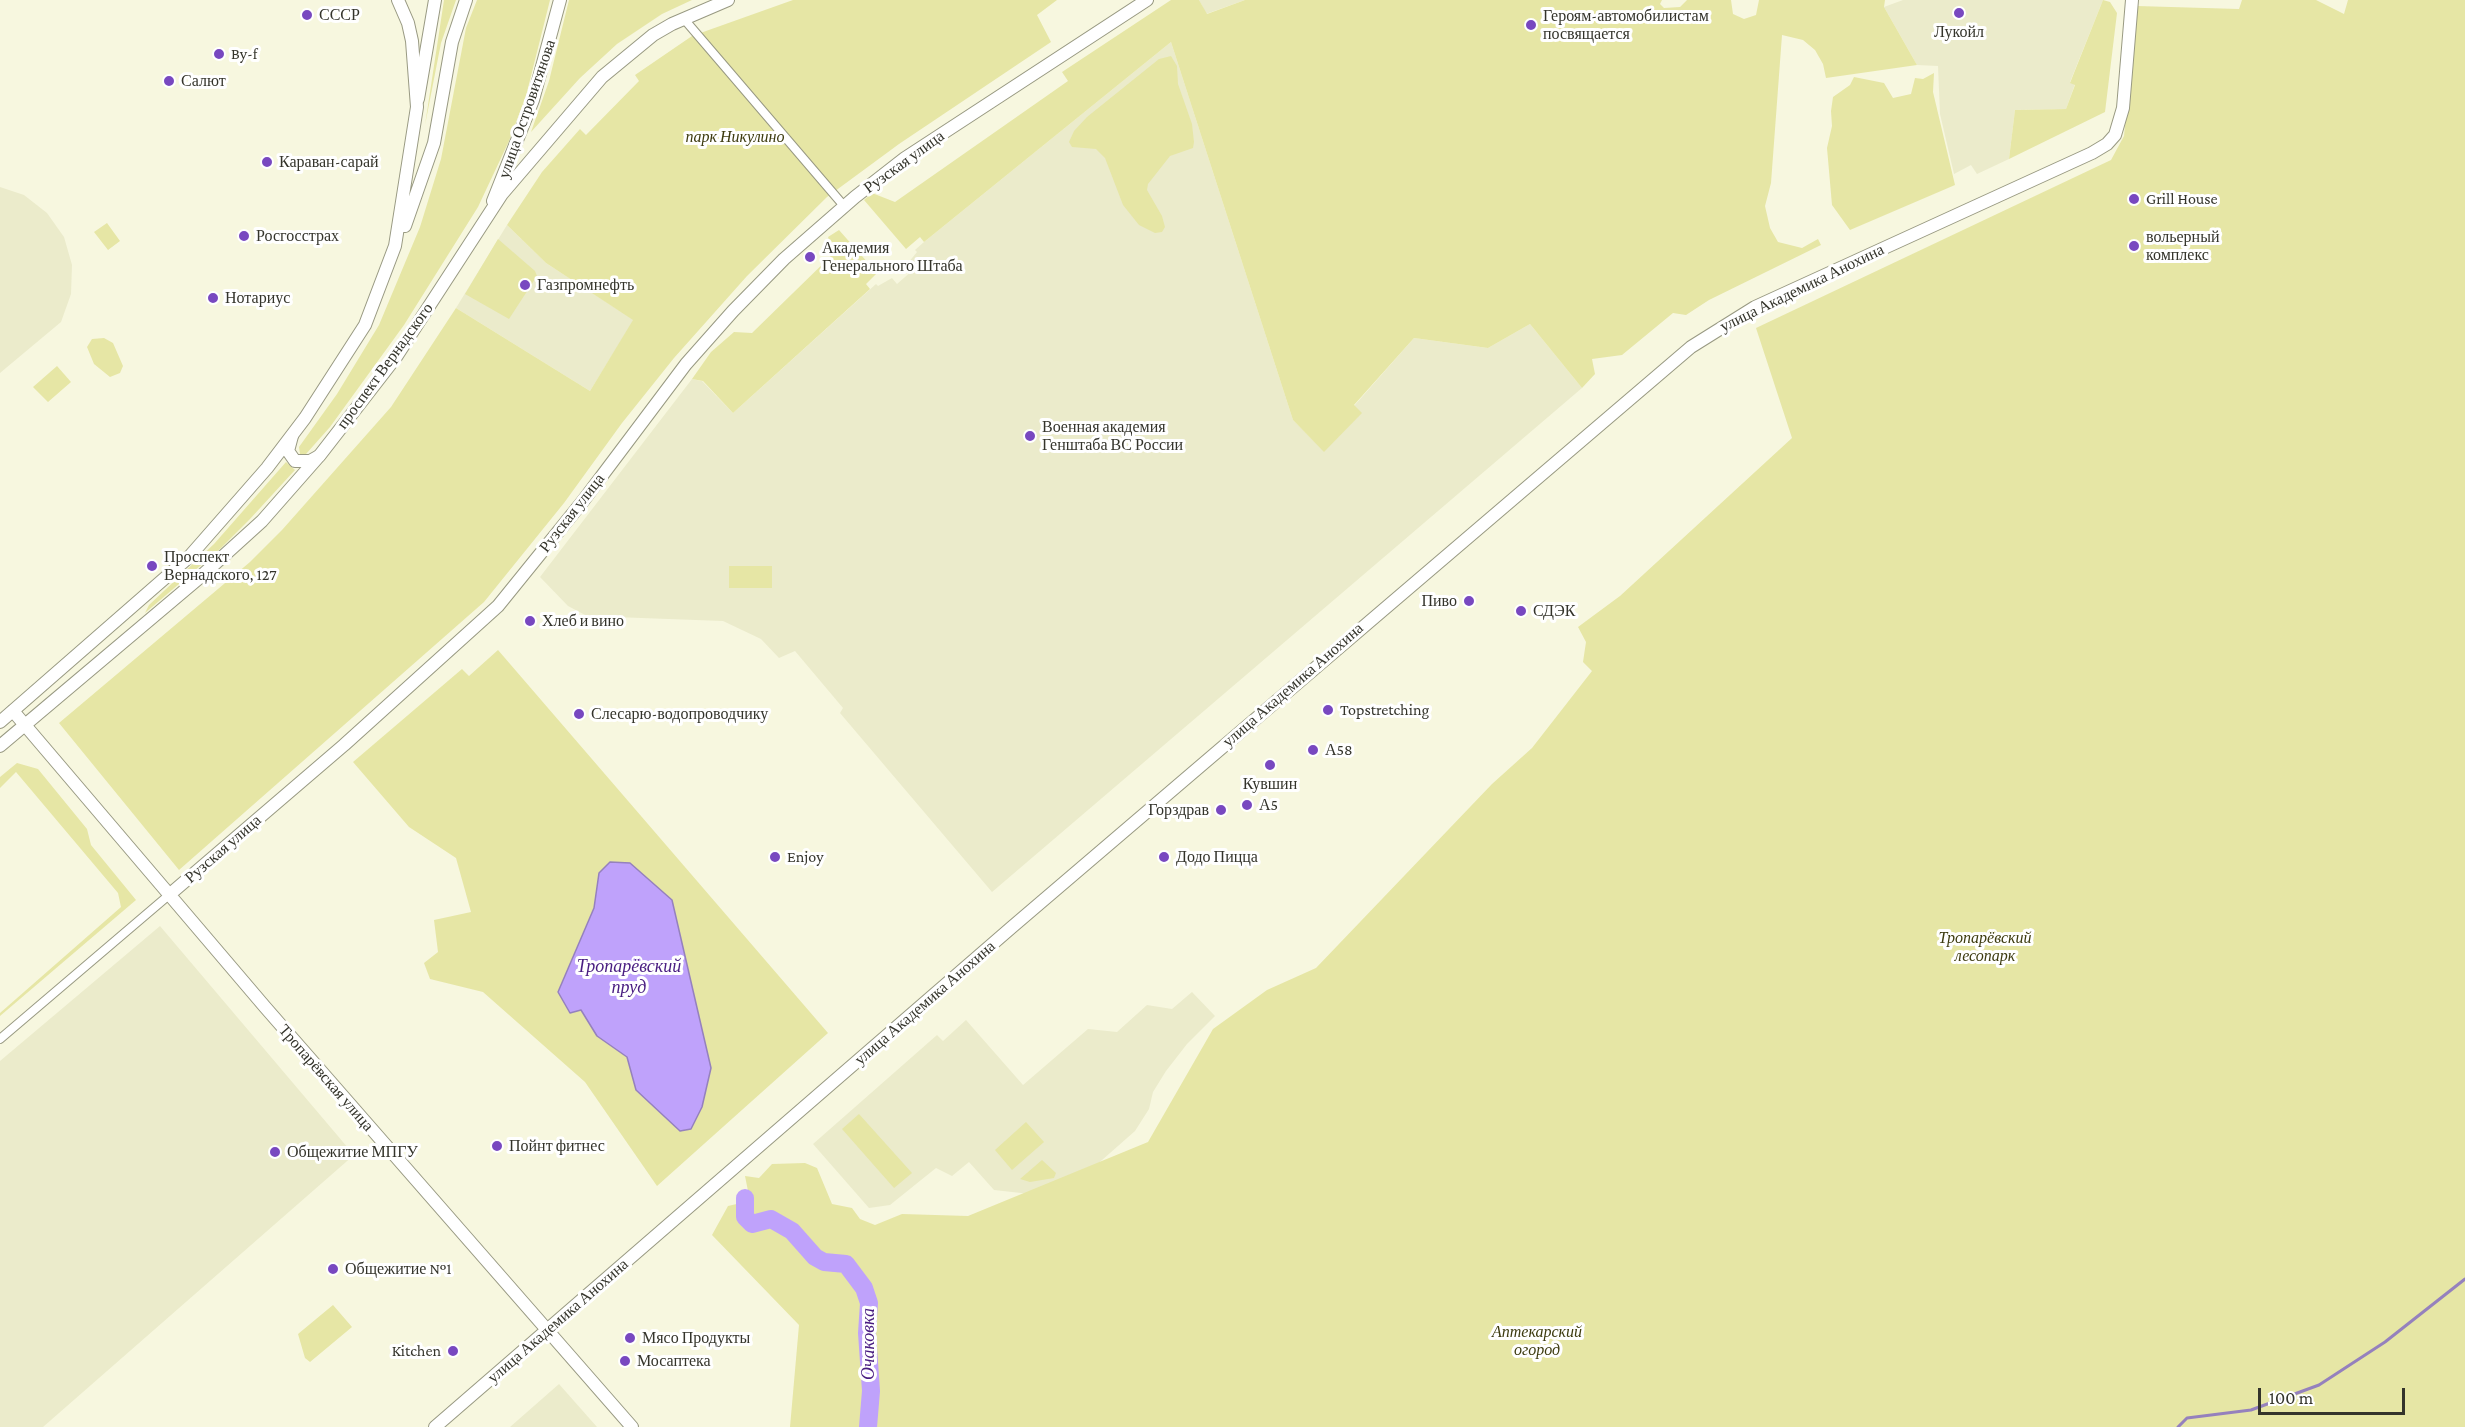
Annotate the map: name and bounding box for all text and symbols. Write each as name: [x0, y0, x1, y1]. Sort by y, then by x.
place label: СССР: [319, 5, 360, 25]
place label: Героям-автомобилистам посвящается: [1543, 6, 1709, 44]
marker: Лукойл: [1952, 6, 1966, 20]
marker: СССР: [300, 8, 314, 22]
marker: Героям-автомобилистам посвящается: [1524, 18, 1538, 32]
place label: Лукойл: [1934, 22, 1984, 42]
street label: улица Островитянова: [494, 37, 560, 181]
place label: By-f: [231, 44, 258, 64]
marker: By-f: [212, 47, 226, 61]
place label: Салют: [181, 71, 226, 91]
marker: Салют: [162, 74, 176, 88]
street label: Рузская улица: [860, 126, 948, 198]
park label: парк Никулино: [685, 127, 785, 147]
place label: Караван-сарай: [279, 152, 379, 172]
marker: Караван-сарай: [260, 155, 274, 169]
place label: Grill House: [2146, 189, 2218, 209]
marker: Grill House: [2127, 192, 2141, 206]
place label: Росгосстрах: [256, 226, 339, 246]
place label: вольерный комплекс: [2146, 227, 2219, 265]
marker: Росгосстрах: [237, 229, 251, 243]
place label: Академия Генерального Штаба: [822, 238, 963, 276]
marker: вольерный комплекс: [2127, 239, 2141, 253]
street label: улица Академика Анохина: [1717, 240, 1887, 336]
marker: Академия Генерального Штаба: [803, 250, 817, 264]
place label: Газпромнефть: [537, 275, 634, 295]
marker: Газпромнефть: [518, 278, 532, 292]
place label: Нотариус: [225, 288, 290, 308]
marker: Нотариус: [206, 291, 220, 305]
street label: проспект Вернадского: [333, 299, 437, 433]
place label: Военная академия Генштаба ВС России: [1042, 417, 1183, 455]
marker: Военная академия Генштаба ВС России: [1023, 429, 1037, 443]
street label: Рузская улица: [535, 470, 609, 556]
place label: Проспект Вернадского, 127: [164, 547, 277, 585]
marker: Проспект Вернадского, 127: [145, 559, 159, 573]
place label: Пиво: [1421, 591, 1457, 611]
marker: Пиво: [1462, 594, 1476, 608]
place label: СДЭК: [1533, 601, 1575, 621]
marker: СДЭК: [1514, 604, 1528, 618]
place label: Хлеб и вино: [542, 611, 624, 631]
marker: Хлеб и вино: [523, 614, 537, 628]
street label: улица Академика Анохина: [1219, 619, 1367, 751]
place label: Topstretching: [1340, 700, 1429, 720]
marker: Topstretching: [1321, 703, 1335, 717]
place label: Слесарю-водопроводчику: [591, 704, 768, 724]
marker: Слесарю-водопроводчику: [572, 707, 586, 721]
place label: А58: [1325, 740, 1353, 760]
marker: А58: [1306, 743, 1320, 757]
marker: Кувшин: [1263, 758, 1277, 772]
place label: Кувшин: [1243, 774, 1297, 794]
place label: А5: [1259, 795, 1278, 815]
marker: А5: [1240, 798, 1254, 812]
place label: Горздрав: [1148, 800, 1209, 820]
marker: Горздрав: [1214, 803, 1228, 817]
street label: Рузская улица: [181, 811, 265, 887]
place label: Enjoy: [787, 847, 824, 867]
place label: Додо Пицца: [1176, 847, 1258, 867]
marker: Enjoy: [768, 850, 782, 864]
marker: Додо Пицца: [1157, 850, 1171, 864]
park label: Тропарёвский лесопарк: [1939, 928, 2031, 966]
street label: улица Академика Анохина: [851, 937, 999, 1069]
water label: Тропарёвский пруд: [577, 955, 681, 998]
street label: Тропарёвская улица: [274, 1021, 378, 1135]
place label: Пойнт фитнес: [509, 1136, 605, 1156]
marker: Пойнт фитнес: [490, 1139, 504, 1153]
place label: Общежитие МПГУ: [287, 1142, 418, 1162]
marker: Общежитие МПГУ: [268, 1145, 282, 1159]
street label: улица Академика Анохина: [484, 1255, 632, 1387]
place label: Общежитие №1: [345, 1259, 451, 1279]
marker: Общежитие №1: [326, 1262, 340, 1276]
water label: Очаковка: [857, 1308, 879, 1380]
park label: Аптекарский огород: [1492, 1322, 1582, 1360]
place label: Мясо Продукты: [642, 1328, 750, 1348]
marker: Мясо Продукты: [623, 1331, 637, 1345]
place label: Kitchen: [392, 1341, 441, 1361]
marker: Kitchen: [446, 1344, 460, 1358]
place label: Мосаптека: [637, 1351, 711, 1371]
marker: Мосаптека: [618, 1354, 632, 1368]
scale bar: [2261, 1376, 2408, 1414]
text: 100 m: [2269, 1388, 2313, 1408]

